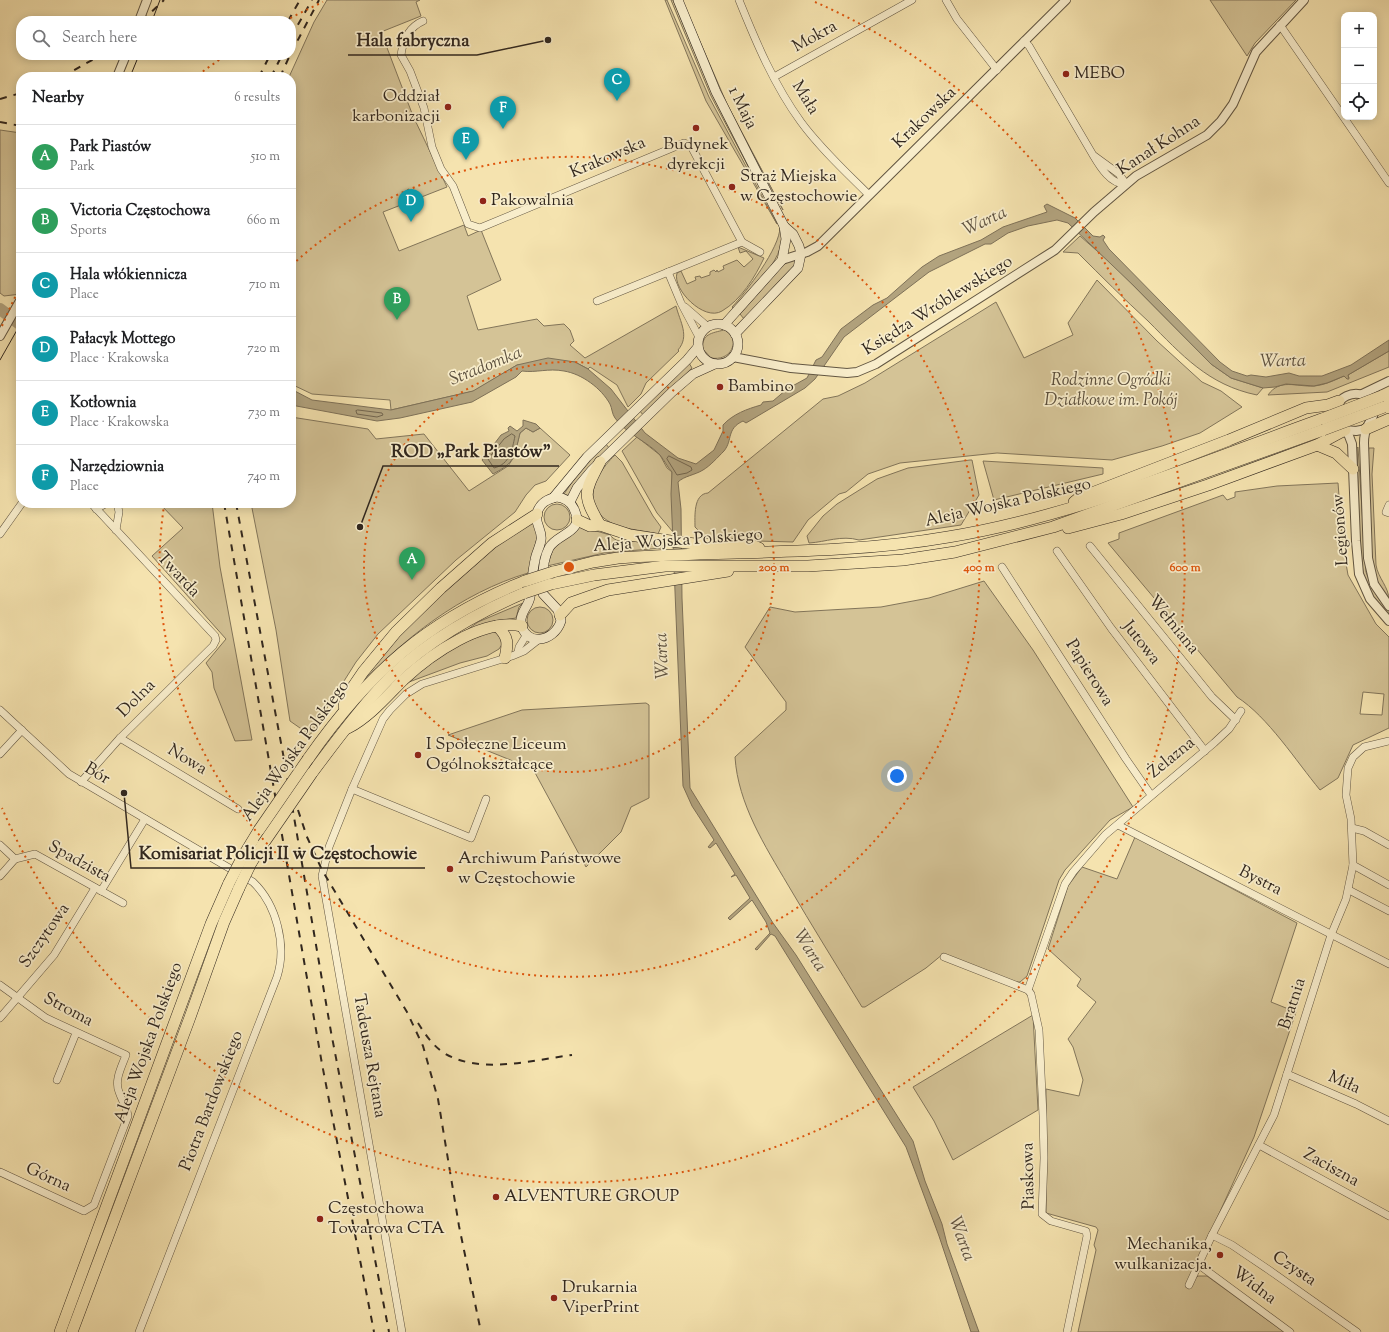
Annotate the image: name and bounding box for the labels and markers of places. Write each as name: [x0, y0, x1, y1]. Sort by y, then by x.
callout: Hala fabryczna: [348, 25, 477, 55]
place label: MEBO: [1074, 62, 1125, 86]
pin: C: [604, 68, 630, 101]
marker: MEBO: [1061, 69, 1071, 79]
place label: Oddział karbonizacji: [352, 85, 440, 129]
pin: F: [490, 96, 516, 129]
marker: Oddział karbonizacji: [443, 102, 453, 112]
marker: Budynek dyrekcji: [691, 123, 701, 133]
pin: E: [453, 127, 479, 160]
place label: Budynek dyrekcji: [663, 133, 729, 177]
place label: Straż Miejska w Częstochowie: [740, 165, 858, 209]
marker: Straż Miejska w Częstochowie: [727, 182, 737, 192]
pin: D: [398, 189, 424, 222]
place label: Pakowalnia: [491, 189, 574, 213]
marker: Pakowalnia: [478, 196, 488, 206]
pin: B: [384, 287, 410, 320]
place label: Bambino: [728, 375, 794, 399]
marker: Bambino: [715, 382, 725, 392]
callout: ROD „Park Piastów”: [383, 436, 559, 466]
pin: A: [399, 547, 425, 580]
centre of rings: [562, 560, 576, 574]
place label: I Społeczne Liceum Ogólnokształcące: [426, 733, 567, 777]
marker: I Społeczne Liceum Ogólnokształcące: [413, 750, 423, 760]
callout: Komisariat Policji II w Częstochowie: [131, 838, 425, 868]
place label: Archiwum Państwowe w Częstochowie: [458, 847, 621, 891]
marker: Archiwum Państwowe w Częstochowie: [445, 864, 455, 874]
place label: ALVENTURE GROUP: [504, 1185, 679, 1209]
marker: ALVENTURE GROUP: [491, 1192, 501, 1202]
place label: Częstochowa Towarowa CTA: [328, 1197, 445, 1241]
marker: Częstochowa Towarowa CTA: [315, 1214, 325, 1224]
place label: Mechanika, wulkanizacja.: [1114, 1233, 1212, 1277]
marker: Mechanika, wulkanizacja.: [1215, 1250, 1225, 1260]
place label: Drukarnia ViperPrint: [562, 1276, 640, 1320]
marker: Drukarnia ViperPrint: [549, 1293, 559, 1303]

